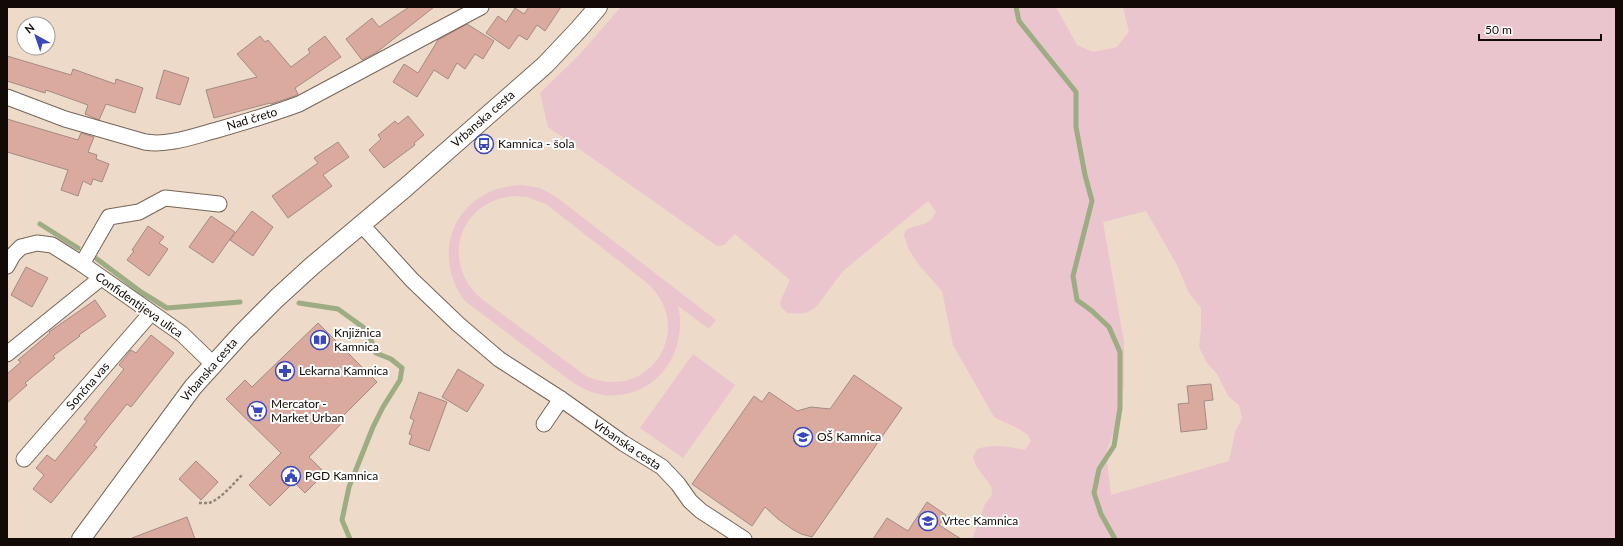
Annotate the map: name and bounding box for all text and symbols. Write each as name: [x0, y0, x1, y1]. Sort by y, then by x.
north arrow: [16, 16, 56, 56]
scale bar: [1479, 16, 1601, 42]
text: N: [22, 20, 37, 36]
text: 50 m: [1485, 22, 1512, 37]
street label: Vrbanska cesta: [448, 87, 517, 150]
street label: Nad čreto: [225, 104, 279, 133]
bus stop icon: Kamnica - šola: [473, 133, 495, 155]
place label: Kamnica - šola: [498, 136, 574, 151]
street label: Confidentijeva ulica: [93, 269, 186, 340]
place label: Knjižnica Kamnica: [334, 325, 381, 354]
library icon: Knjižnica Kamnica: [309, 329, 331, 351]
street label: Vrbanska cesta: [177, 335, 240, 404]
street label: Sončna vas: [63, 359, 112, 413]
pharmacy icon: Lekarna Kamnica: [274, 360, 296, 382]
place label: Lekarna Kamnica: [299, 363, 388, 378]
place label: Mercator - Market Urban: [271, 396, 344, 425]
supermarket icon: Mercator - Market Urban: [246, 400, 268, 422]
street label: Vrbanska cesta: [590, 416, 664, 473]
school or university icon: OŠ Kamnica: [792, 426, 814, 448]
place label: OŠ Kamnica: [817, 429, 881, 444]
public building icon: PGD Kamnica: [280, 465, 302, 487]
place label: PGD Kamnica: [305, 468, 378, 483]
school or university icon: Vrtec Kamnica: [917, 510, 939, 532]
place label: Vrtec Kamnica: [942, 513, 1018, 528]

